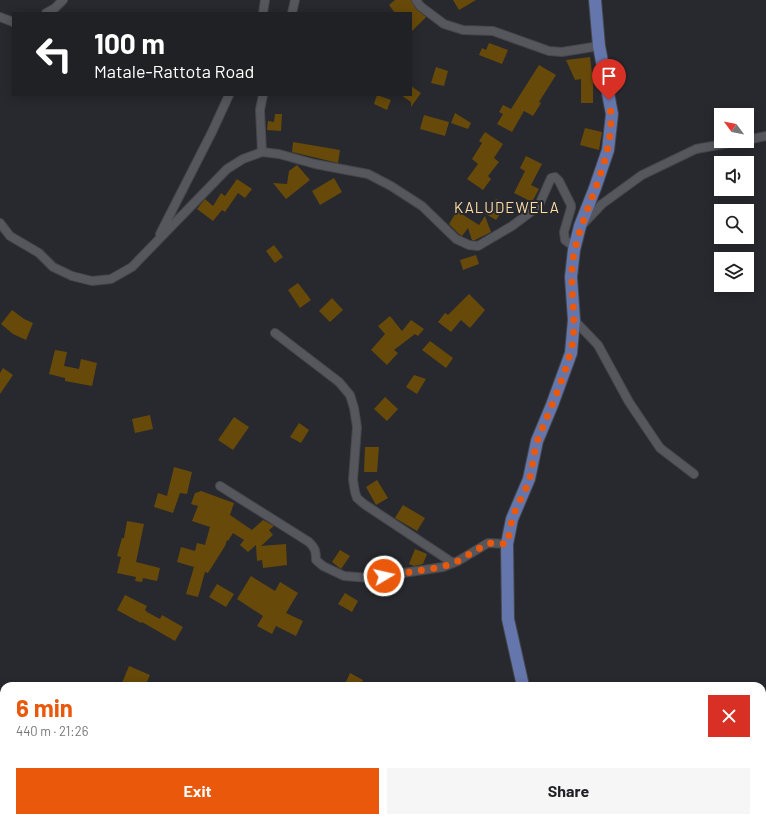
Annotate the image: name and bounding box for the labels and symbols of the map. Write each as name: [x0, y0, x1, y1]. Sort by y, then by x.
pin: [592, 59, 626, 100]
north arrow: [714, 108, 754, 148]
district label: KALUDEWELA: [454, 198, 560, 216]
position arrow: [363, 555, 405, 597]

